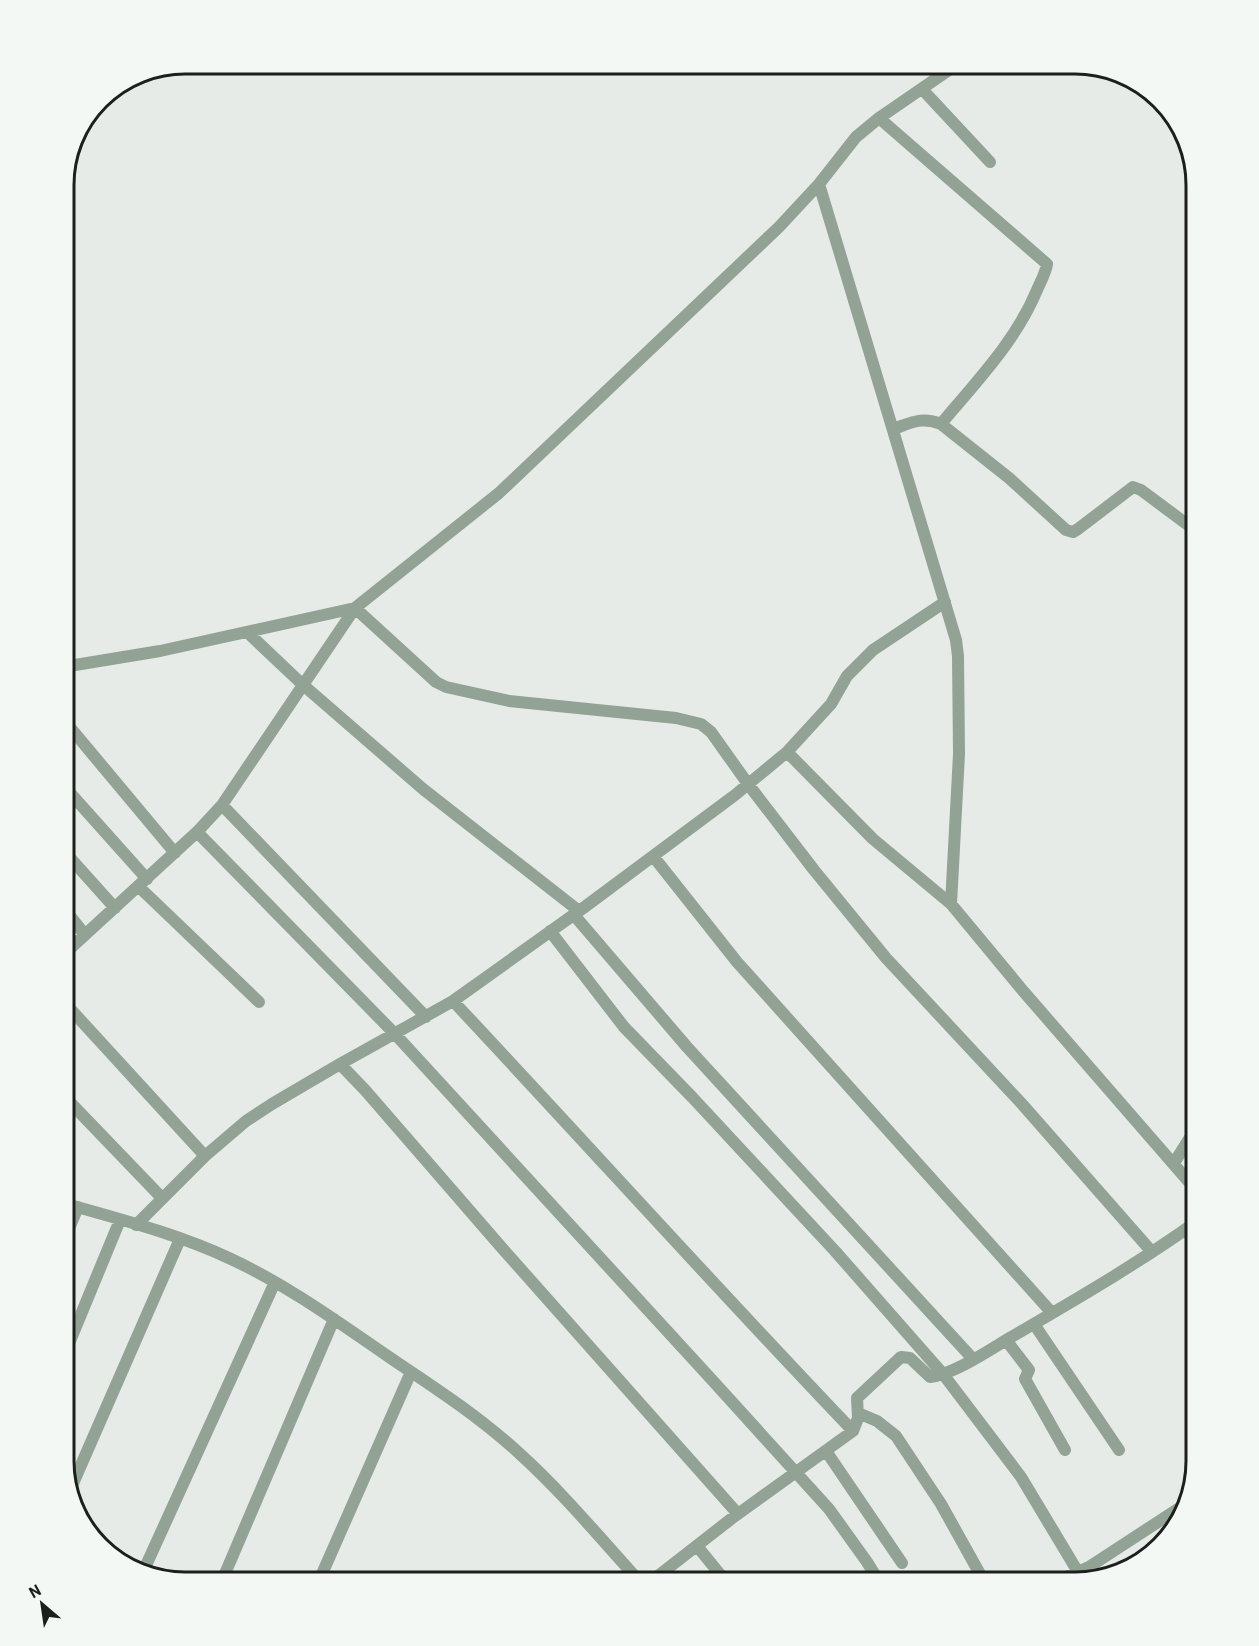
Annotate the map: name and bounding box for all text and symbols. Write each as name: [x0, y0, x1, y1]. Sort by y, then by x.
north arrow: [12, 1574, 72, 1634]
text: N: [25, 1580, 44, 1601]

